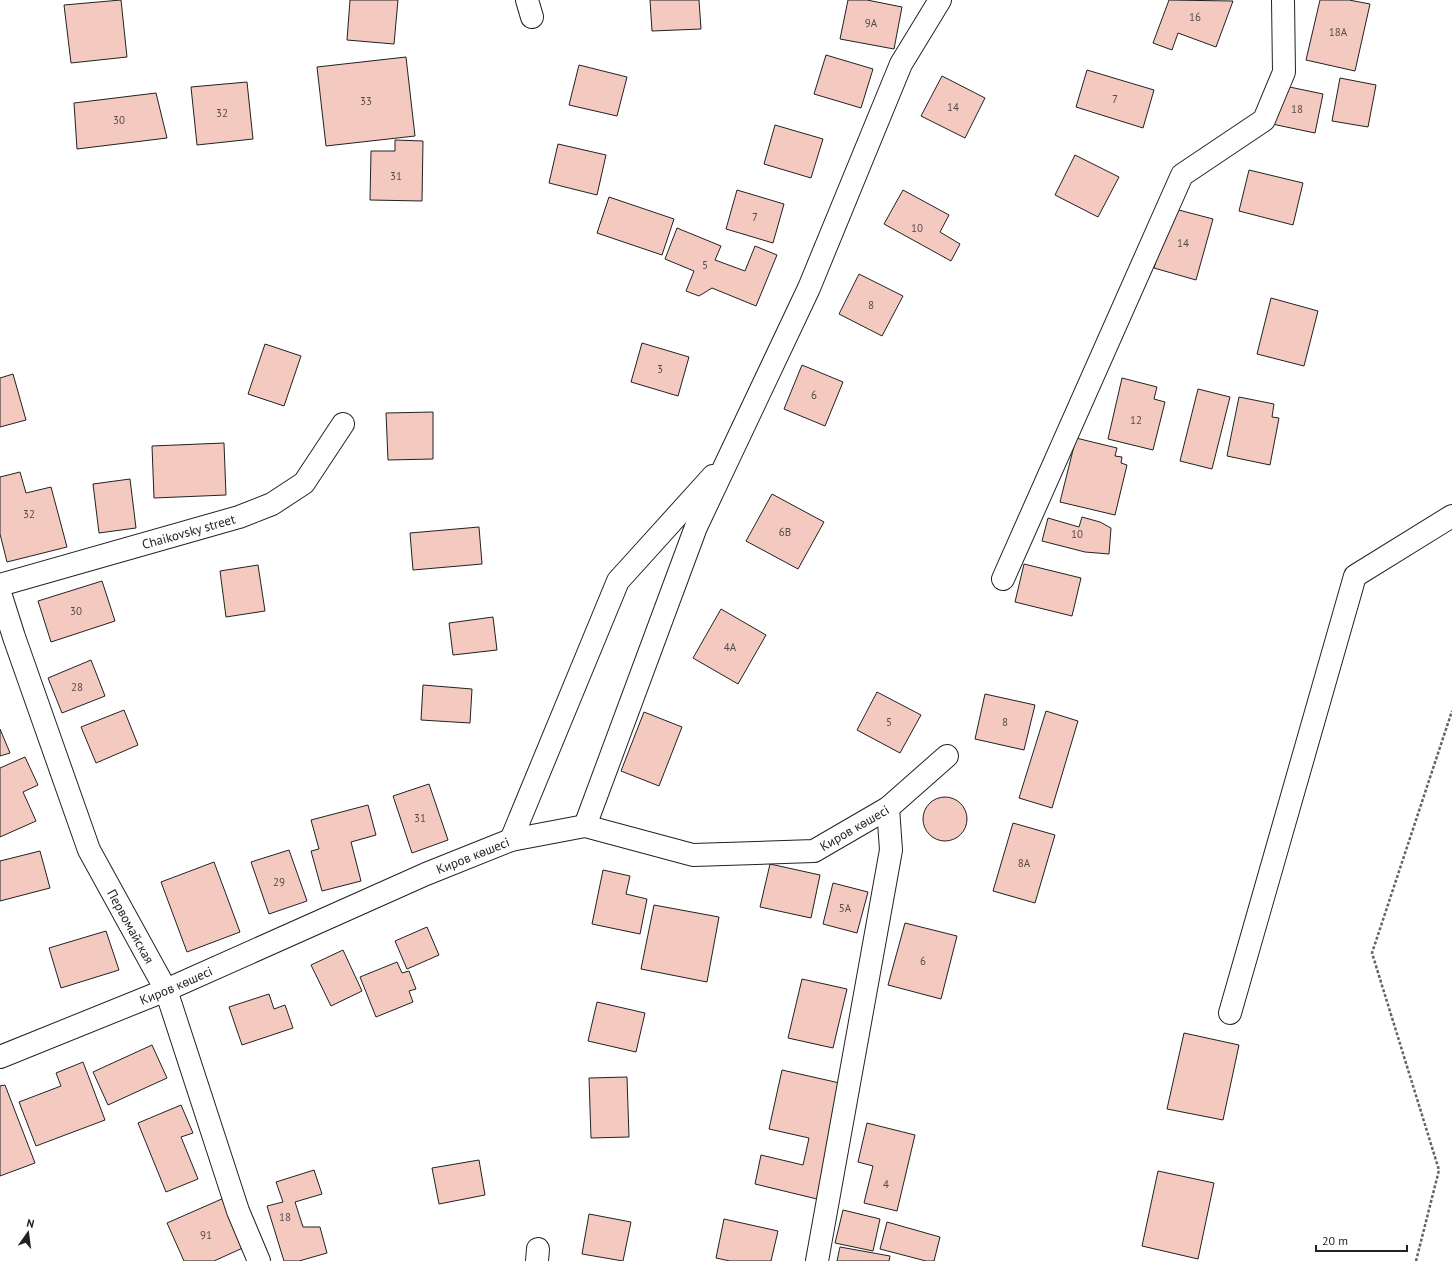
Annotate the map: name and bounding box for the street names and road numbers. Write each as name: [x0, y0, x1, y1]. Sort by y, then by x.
street label: Chaikovsky street: [140, 510, 238, 553]
street label: Киров көшесі: [817, 801, 892, 855]
street label: Киров көшесі: [434, 834, 512, 878]
street label: Первомайская: [103, 886, 158, 967]
street label: Киров көшесі: [137, 962, 215, 1009]

